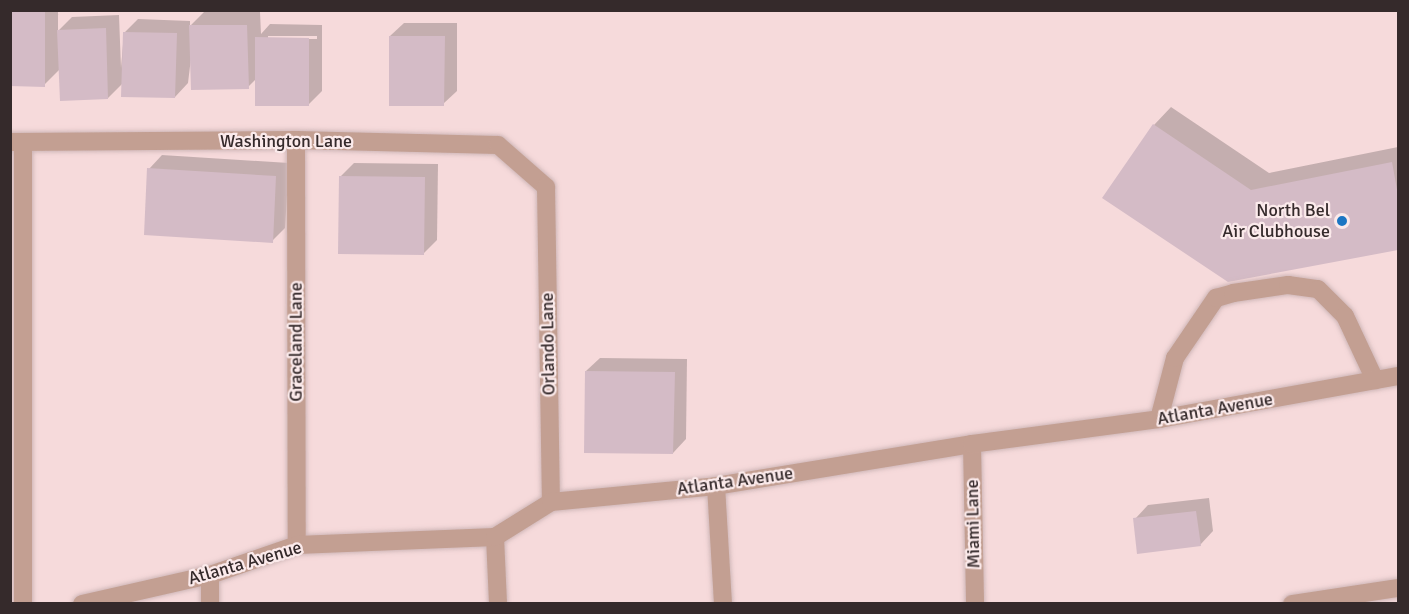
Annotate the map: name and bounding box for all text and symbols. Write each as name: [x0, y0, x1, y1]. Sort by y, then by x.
street label: Washington Lane: [220, 130, 352, 152]
place label: North Bel Air Clubhouse: [1222, 200, 1330, 242]
marker: North Bel Air Clubhouse: [1335, 214, 1349, 228]
street label: Graceland Lane: [285, 282, 307, 402]
street label: Orlando Lane: [536, 292, 560, 396]
street label: Atlanta Avenue: [1156, 388, 1274, 430]
street label: Atlanta Avenue: [676, 462, 794, 500]
street label: Miami Lane: [961, 479, 985, 569]
street label: Atlanta Avenue: [186, 537, 304, 589]

